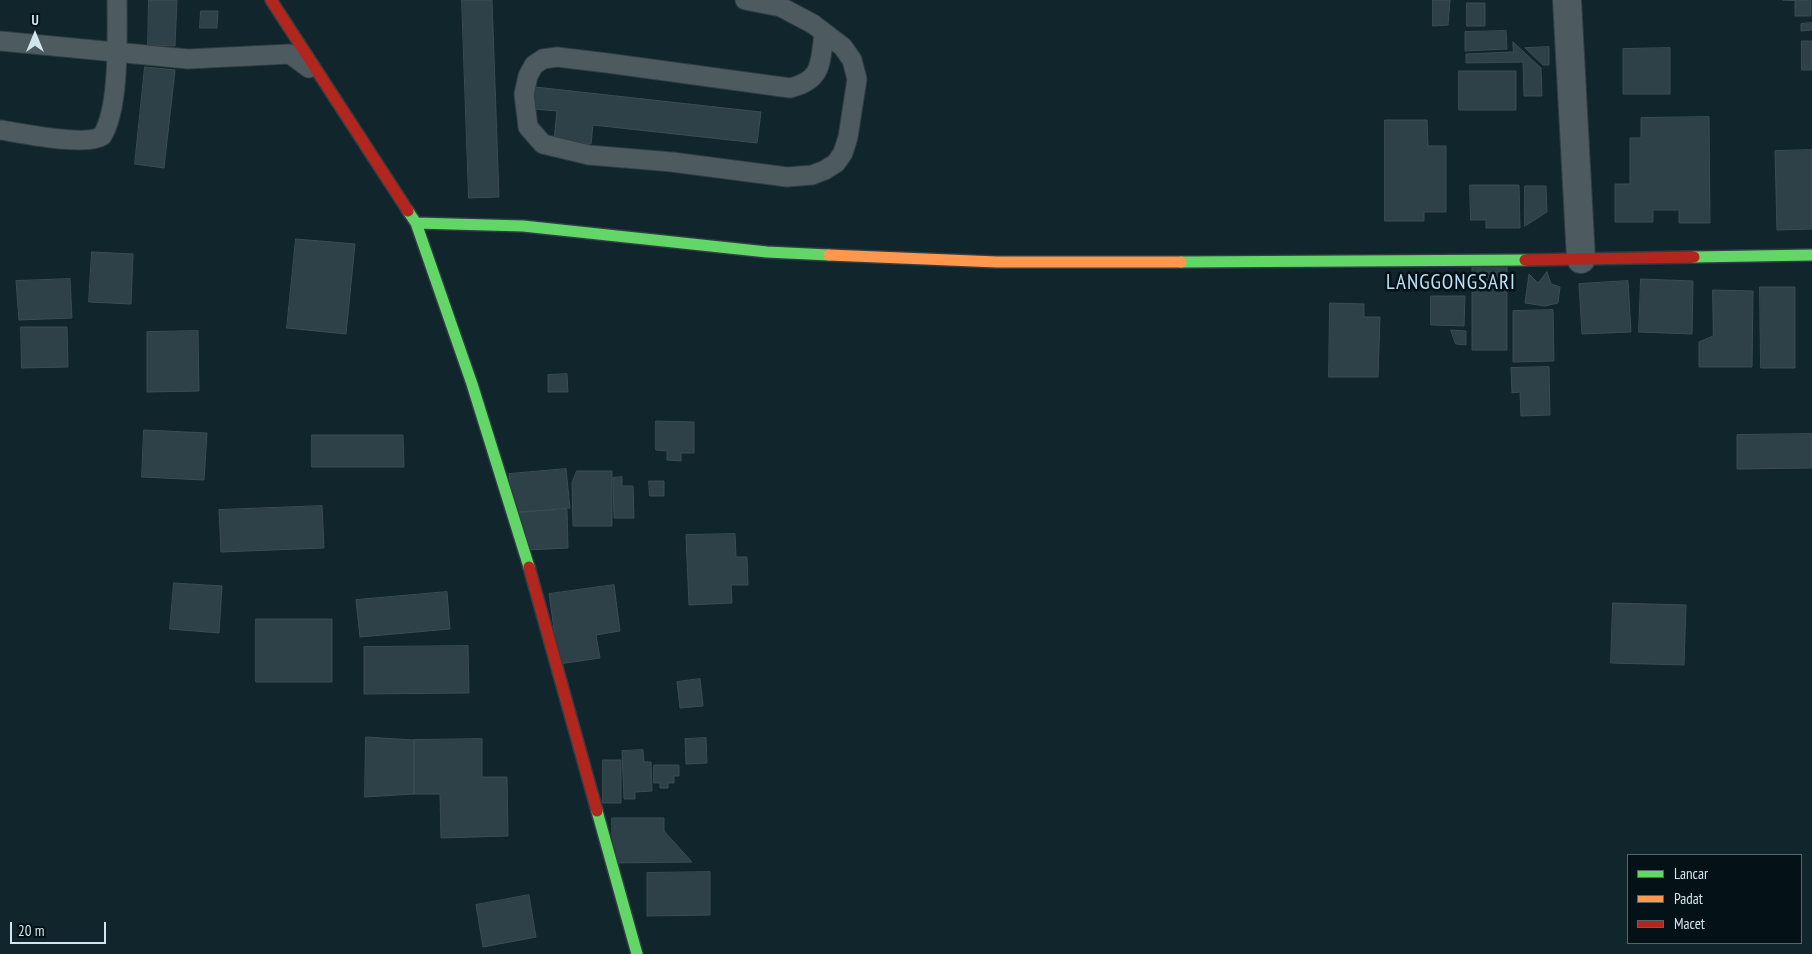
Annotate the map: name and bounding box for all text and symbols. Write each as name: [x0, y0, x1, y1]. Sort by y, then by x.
north arrow: [10, 10, 60, 60]
text: U: [31, 11, 39, 29]
district label: LANGGONGSARI: [1385, 270, 1517, 296]
legend: [1627, 854, 1802, 944]
text: Lancar: [1674, 864, 1708, 883]
text: Padat: [1674, 889, 1703, 908]
scale bar: [12, 912, 109, 944]
text: Macet: [1674, 914, 1705, 933]
text: 20 m: [18, 921, 44, 940]

